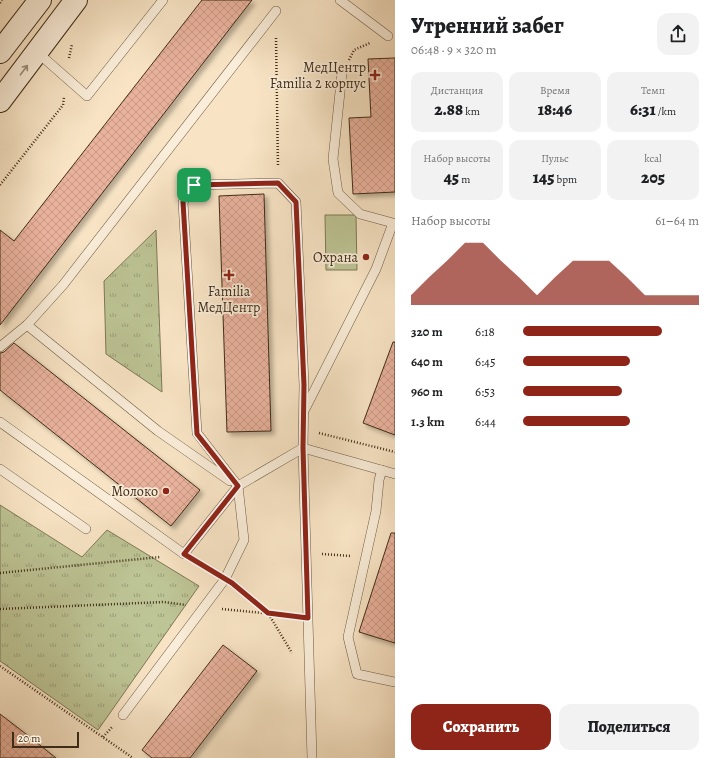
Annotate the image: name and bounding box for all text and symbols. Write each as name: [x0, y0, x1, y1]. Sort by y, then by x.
text: Утренний забег: [411, 11, 564, 41]
button: share: [657, 13, 699, 55]
text: 06:48 · 9 × 320 m: [411, 41, 497, 58]
place label: МедЦентр Familia 2 корпус: [270, 58, 366, 93]
one-way arrow: [19, 64, 28, 75]
marker: МедЦентр Familia 2 корпус: [369, 69, 381, 81]
text: Дистанция: [431, 83, 483, 98]
text: Время: [540, 83, 570, 98]
text: Темп: [641, 83, 665, 98]
text: 2.88: [434, 98, 463, 121]
text: 18:46: [538, 98, 572, 121]
text: 6:31: [630, 98, 656, 121]
text: km: [463, 104, 480, 119]
text: /km: [656, 104, 676, 119]
text: Набор высоты: [423, 151, 491, 166]
text: Пульс: [541, 151, 569, 166]
text: kcal: [644, 151, 662, 166]
text: 45: [444, 166, 459, 189]
text: 145: [533, 166, 554, 189]
text: 205: [641, 166, 665, 189]
pin: [177, 168, 211, 202]
text: m: [459, 172, 470, 187]
text: bpm: [554, 172, 577, 187]
icon: arrive: [183, 174, 205, 196]
text: Набор высоты: [411, 212, 491, 229]
text: 61–64 m: [655, 212, 699, 229]
place label: Охрана: [313, 248, 359, 267]
marker: Охрана: [361, 252, 371, 262]
marker: Familia МедЦентр: [223, 269, 235, 281]
place label: Familia МедЦентр: [198, 282, 260, 317]
text: 320 m: [411, 323, 443, 340]
text: 6:18: [475, 323, 495, 340]
text: 640 m: [411, 353, 443, 370]
text: 6:45: [475, 353, 496, 370]
text: 960 m: [411, 383, 443, 400]
text: 6:53: [475, 383, 495, 400]
text: 1.3 km: [411, 413, 445, 430]
text: 6:44: [475, 413, 496, 430]
place label: Молоко: [111, 482, 158, 501]
marker: Молоко: [161, 486, 171, 496]
button: Сохранить: [411, 704, 551, 750]
button: Поделиться: [559, 704, 699, 750]
scale bar: [12, 730, 79, 749]
text: 20 m: [18, 731, 40, 746]

